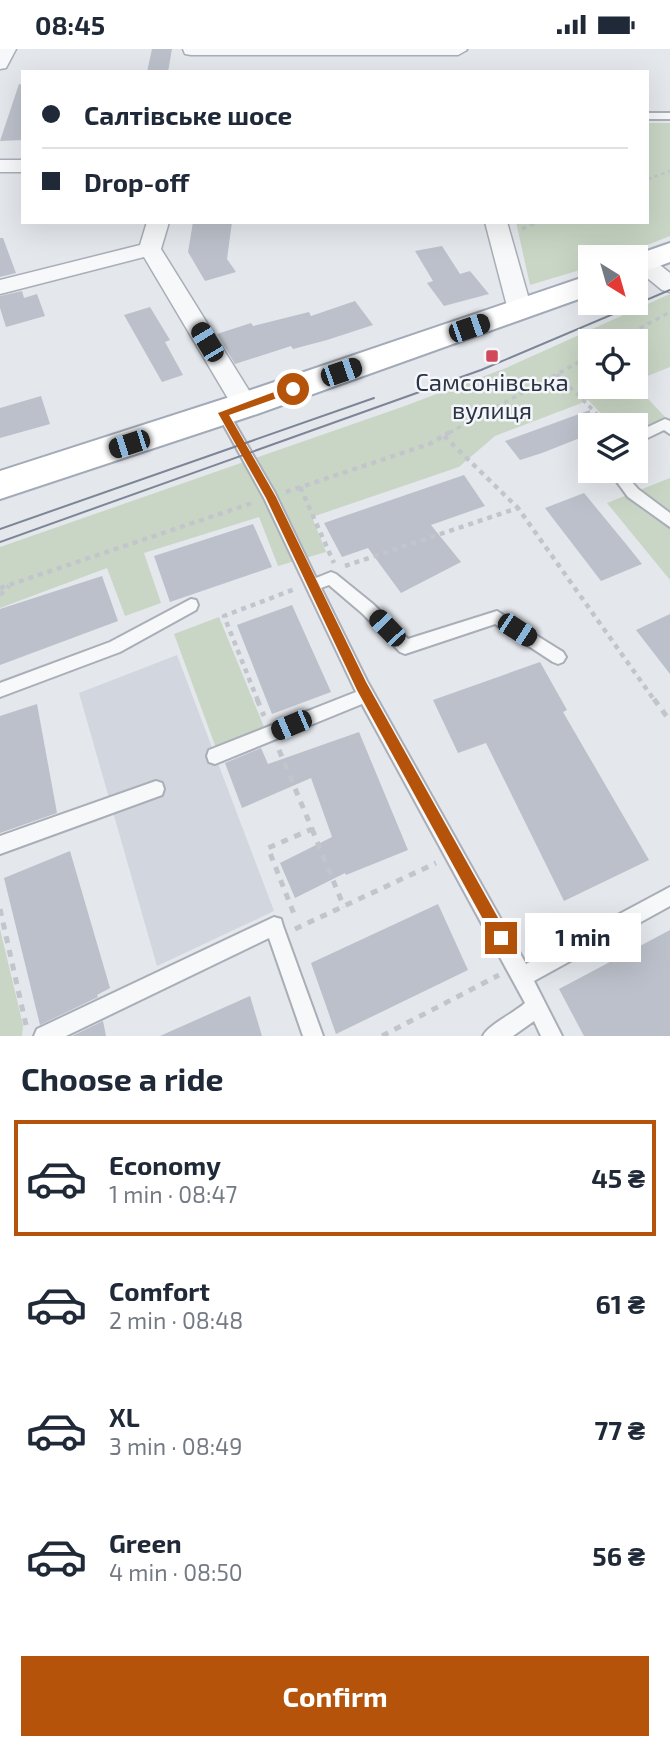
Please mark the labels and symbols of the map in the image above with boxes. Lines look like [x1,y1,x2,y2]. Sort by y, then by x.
north arrow [578,245,648,315]
car [446,311,493,345]
car [188,319,227,365]
marker: Самсонівська вулиця [484,348,500,364]
car [318,355,365,389]
place label: Самсонівська вулиця [415,367,569,425]
route start [277,373,309,405]
car [106,428,153,460]
car [365,606,410,650]
car [494,610,541,650]
car [268,707,315,743]
callout: 1 min [526,913,641,963]
route end [485,922,517,954]

